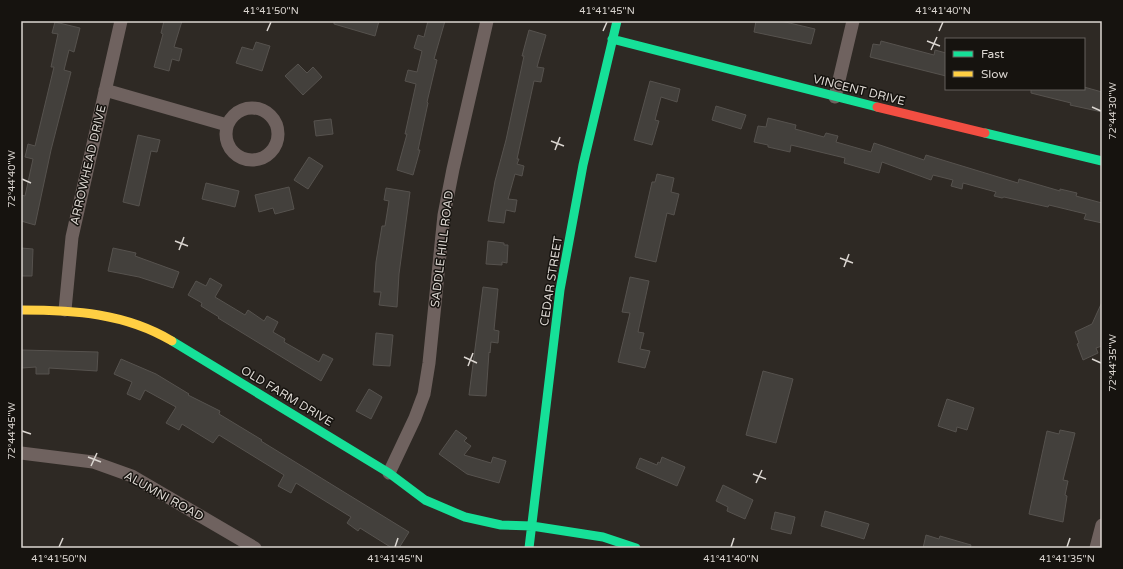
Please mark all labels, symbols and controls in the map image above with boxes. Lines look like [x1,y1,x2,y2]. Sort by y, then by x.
text: 41°41'50"N [243,5,299,17]
text: 41°41'45"N [579,5,635,17]
text: 41°41'40"N [915,5,971,17]
legend [945,38,1085,90]
text: Fast [981,47,1005,61]
text: Slow [981,67,1008,81]
street label: VINCENT DRIVE [812,72,907,108]
text: 72°44'30"W [1107,82,1119,140]
street label: ARROWHEAD DRIVE [67,103,109,226]
text: 72°44'40"W [6,150,18,208]
street label: SADDLE HILL ROAD [428,190,456,308]
street label: CEDAR STREET [537,234,565,327]
text: 72°44'35"W [1107,334,1119,392]
street label: OLD FARM DRIVE [239,363,336,429]
text: 72°44'45"W [6,402,18,460]
street label: ALUMNI ROAD [122,468,206,524]
text: 41°41'50"N [31,553,87,565]
text: 41°41'45"N [367,553,423,565]
text: 41°41'40"N [703,553,759,565]
text: 41°41'35"N [1039,553,1095,565]

